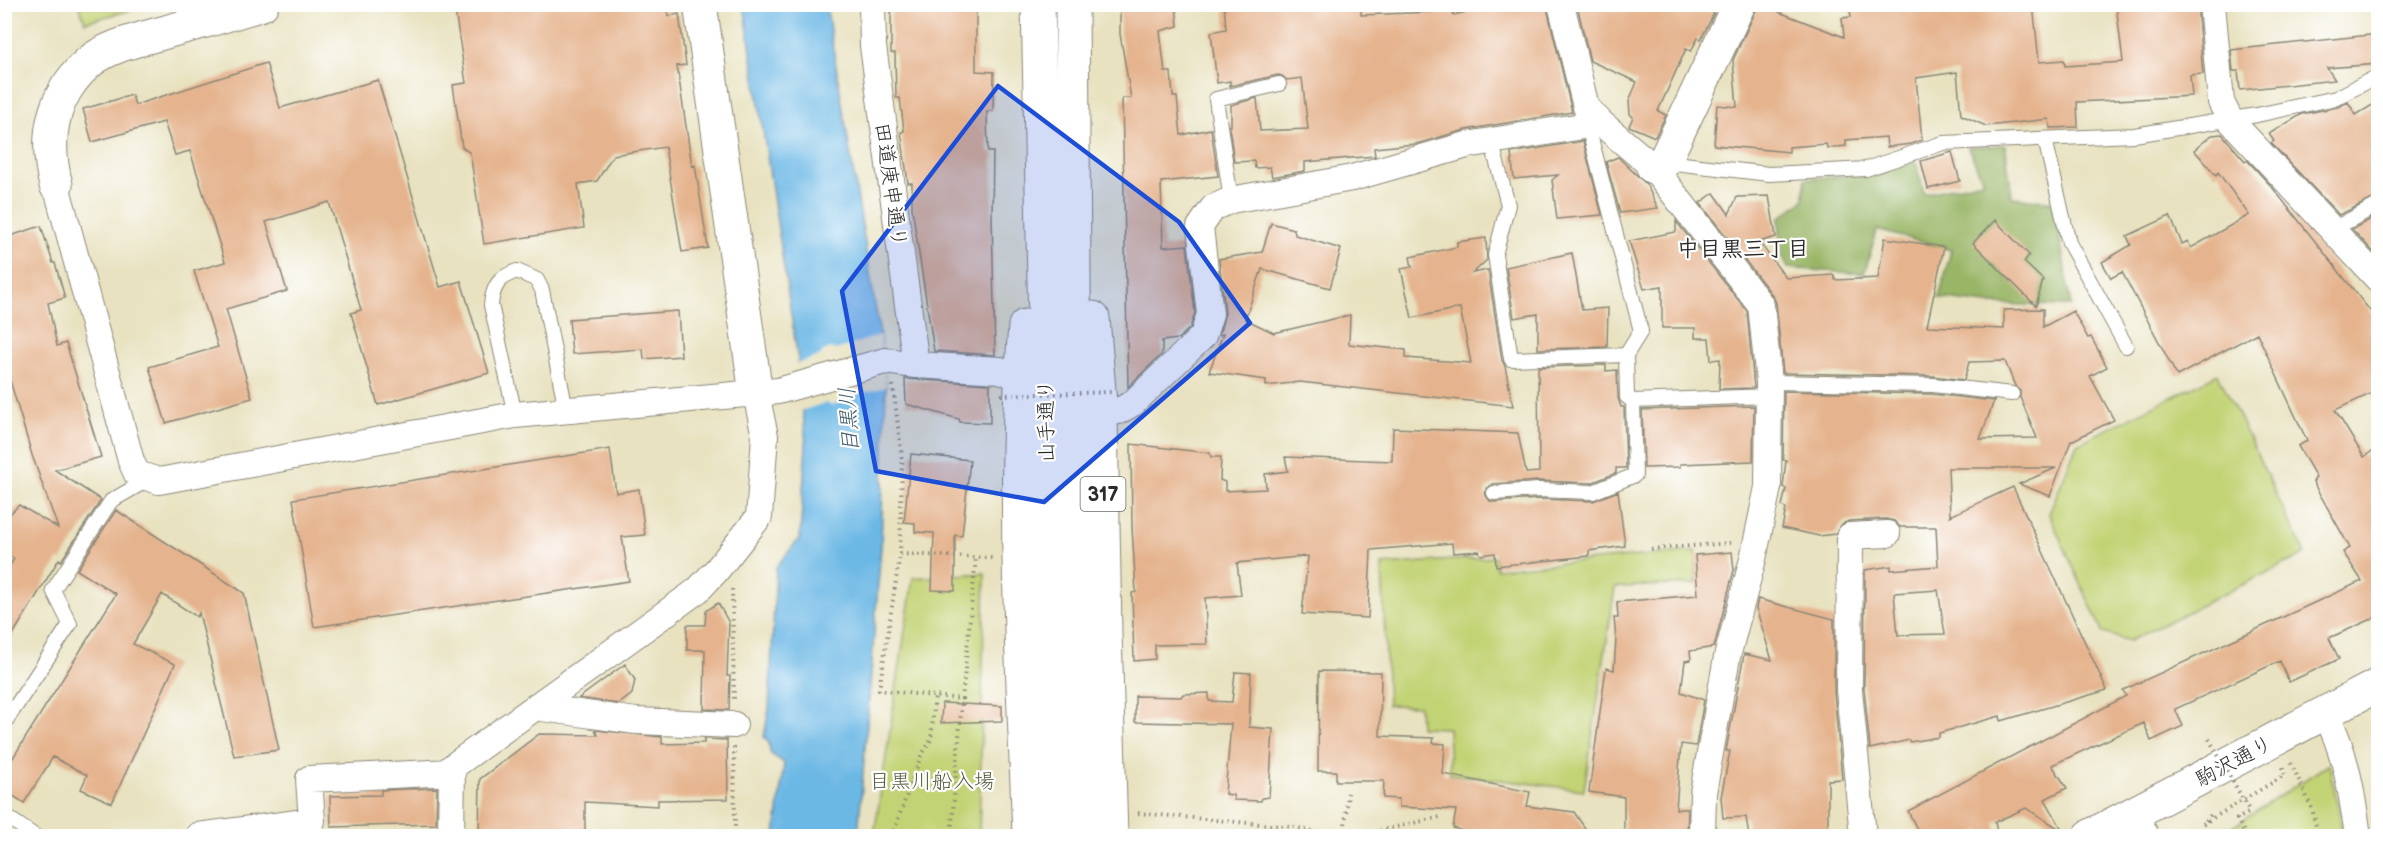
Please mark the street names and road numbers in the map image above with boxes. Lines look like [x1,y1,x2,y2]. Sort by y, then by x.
street label: 田道庚申通り [869,121,912,249]
street label: 山手通り [1033,379,1060,463]
road number: 317 [1080,477,1126,511]
street label: 駒沢通り [2191,731,2277,792]

